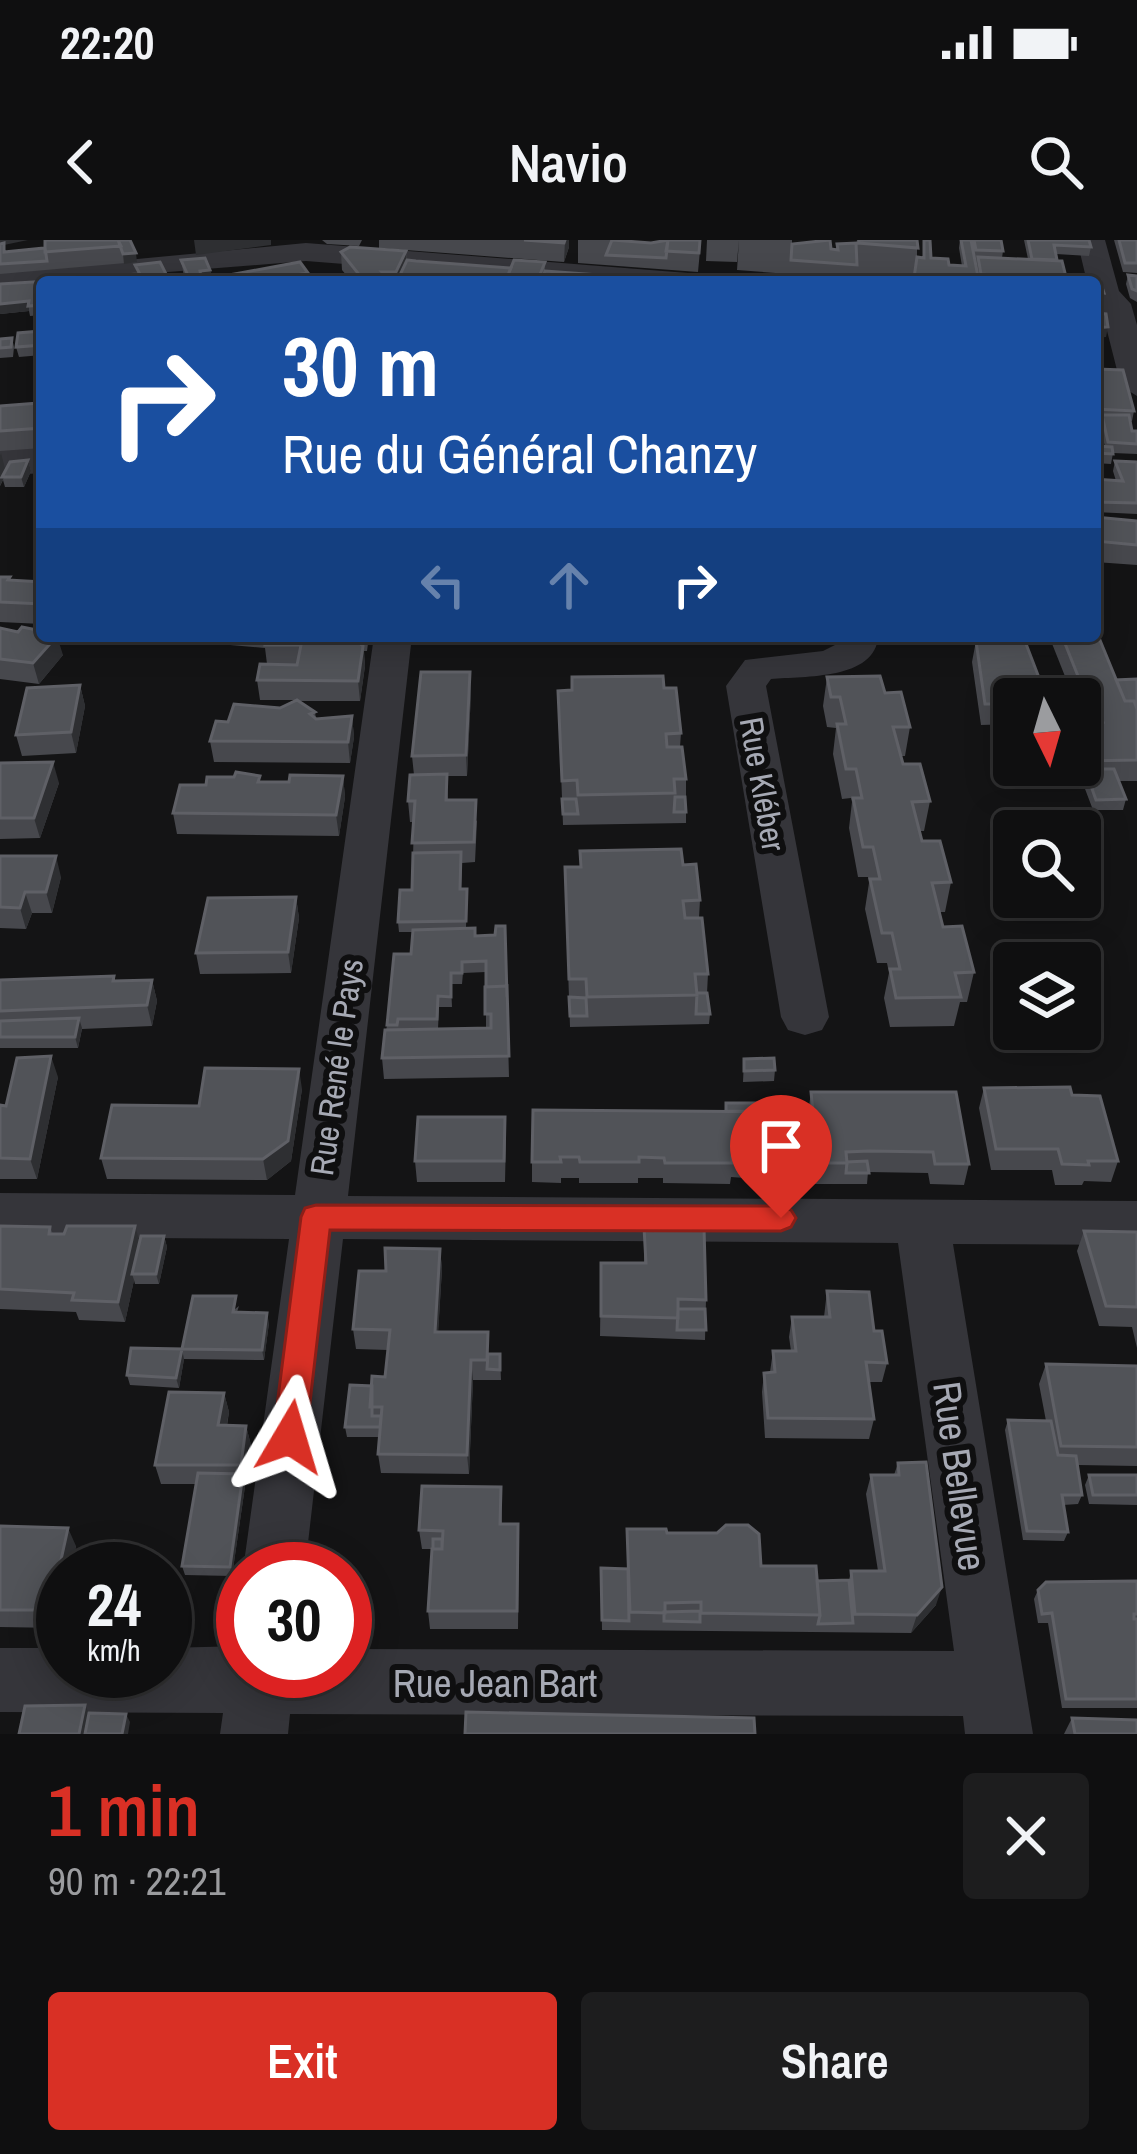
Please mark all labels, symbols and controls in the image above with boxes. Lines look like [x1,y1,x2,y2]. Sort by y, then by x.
text: 22:20 [60,12,154,73]
text: Navio [509,126,628,199]
icon: back [48,129,114,195]
icon: search [1023,129,1089,195]
text: 30 m [282,309,439,422]
icon: right [84,324,240,480]
text: Rue du Général Chanzy [282,417,757,490]
icon: left [410,552,476,618]
icon: ahead [536,552,602,618]
icon: right [662,552,728,618]
north arrow [993,678,1101,786]
map controls [993,678,1101,1050]
street label: Rue Kléber [730,714,796,854]
button: search [993,810,1101,918]
button: layers [993,942,1101,1050]
street label: Rue René le Pays [299,956,373,1178]
pin [730,1095,832,1218]
icon: arrive [748,1113,814,1179]
position arrow [227,1374,353,1500]
street label: Rue Bellevue [921,1378,999,1574]
speed limit sign: 30 [216,1542,372,1698]
text: 24 [87,1564,141,1645]
text: km/h [87,1630,141,1670]
street label: Rue Jean Bart [393,1657,597,1709]
text: 1 min [48,1761,200,1858]
button: close [963,1773,1089,1899]
text: 90 m · 22:21 [48,1855,226,1907]
button: Exit [48,1992,557,2130]
button: Share [581,1992,1089,2130]

